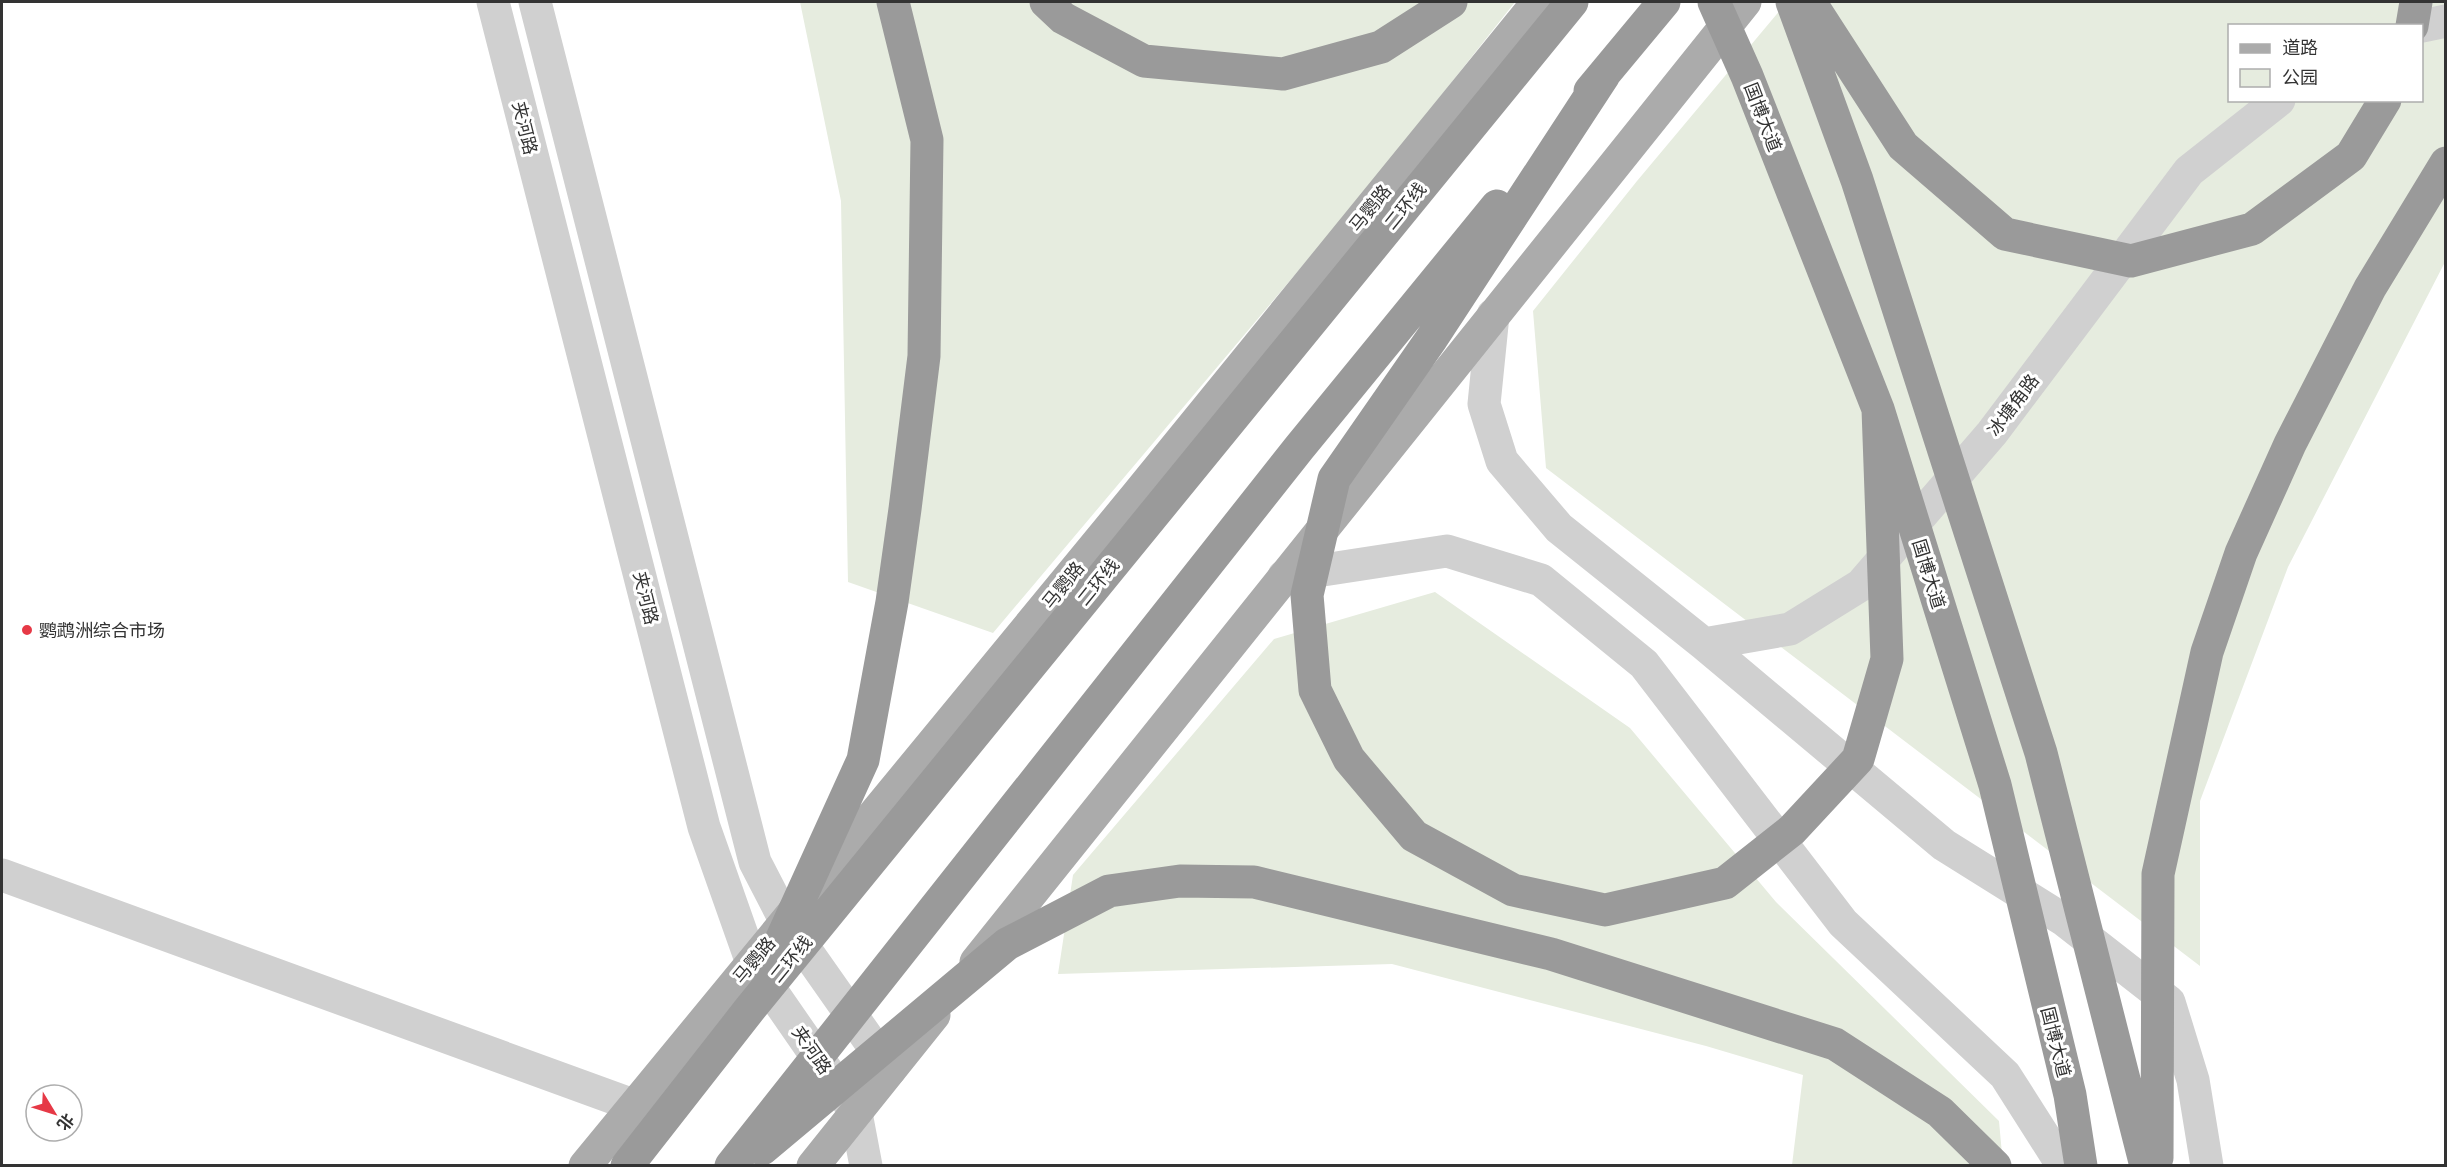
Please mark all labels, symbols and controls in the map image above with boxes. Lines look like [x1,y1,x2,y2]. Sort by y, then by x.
legend [2228,24,2423,102]
text: 道路 [2282,37,2318,58]
text: 公园 [2282,67,2318,88]
street label: 国博大道 [1740,80,1786,154]
street label: 夹河路 [508,99,542,157]
street label: 二环线 [1380,178,1430,234]
street label: 马鹦路 [1345,180,1395,236]
street label: 冰塘角路 [1983,370,2043,440]
street label: 国博大道 [1908,537,1950,611]
street label: 二环线 [1073,554,1123,610]
street label: 马鹦路 [1038,557,1088,613]
street label: 夹河路 [629,569,663,627]
place label: 鹦鹉洲综合市场 [39,620,165,641]
marker: 鹦鹉洲综合市场 [20,623,34,637]
street label: 二环线 [766,931,816,987]
street label: 马鹦路 [729,933,779,987]
street label: 国博大道 [2037,1005,2075,1079]
street label: 夹河路 [788,1022,836,1078]
north arrow [24,1083,84,1143]
text: 北 [53,1110,79,1135]

